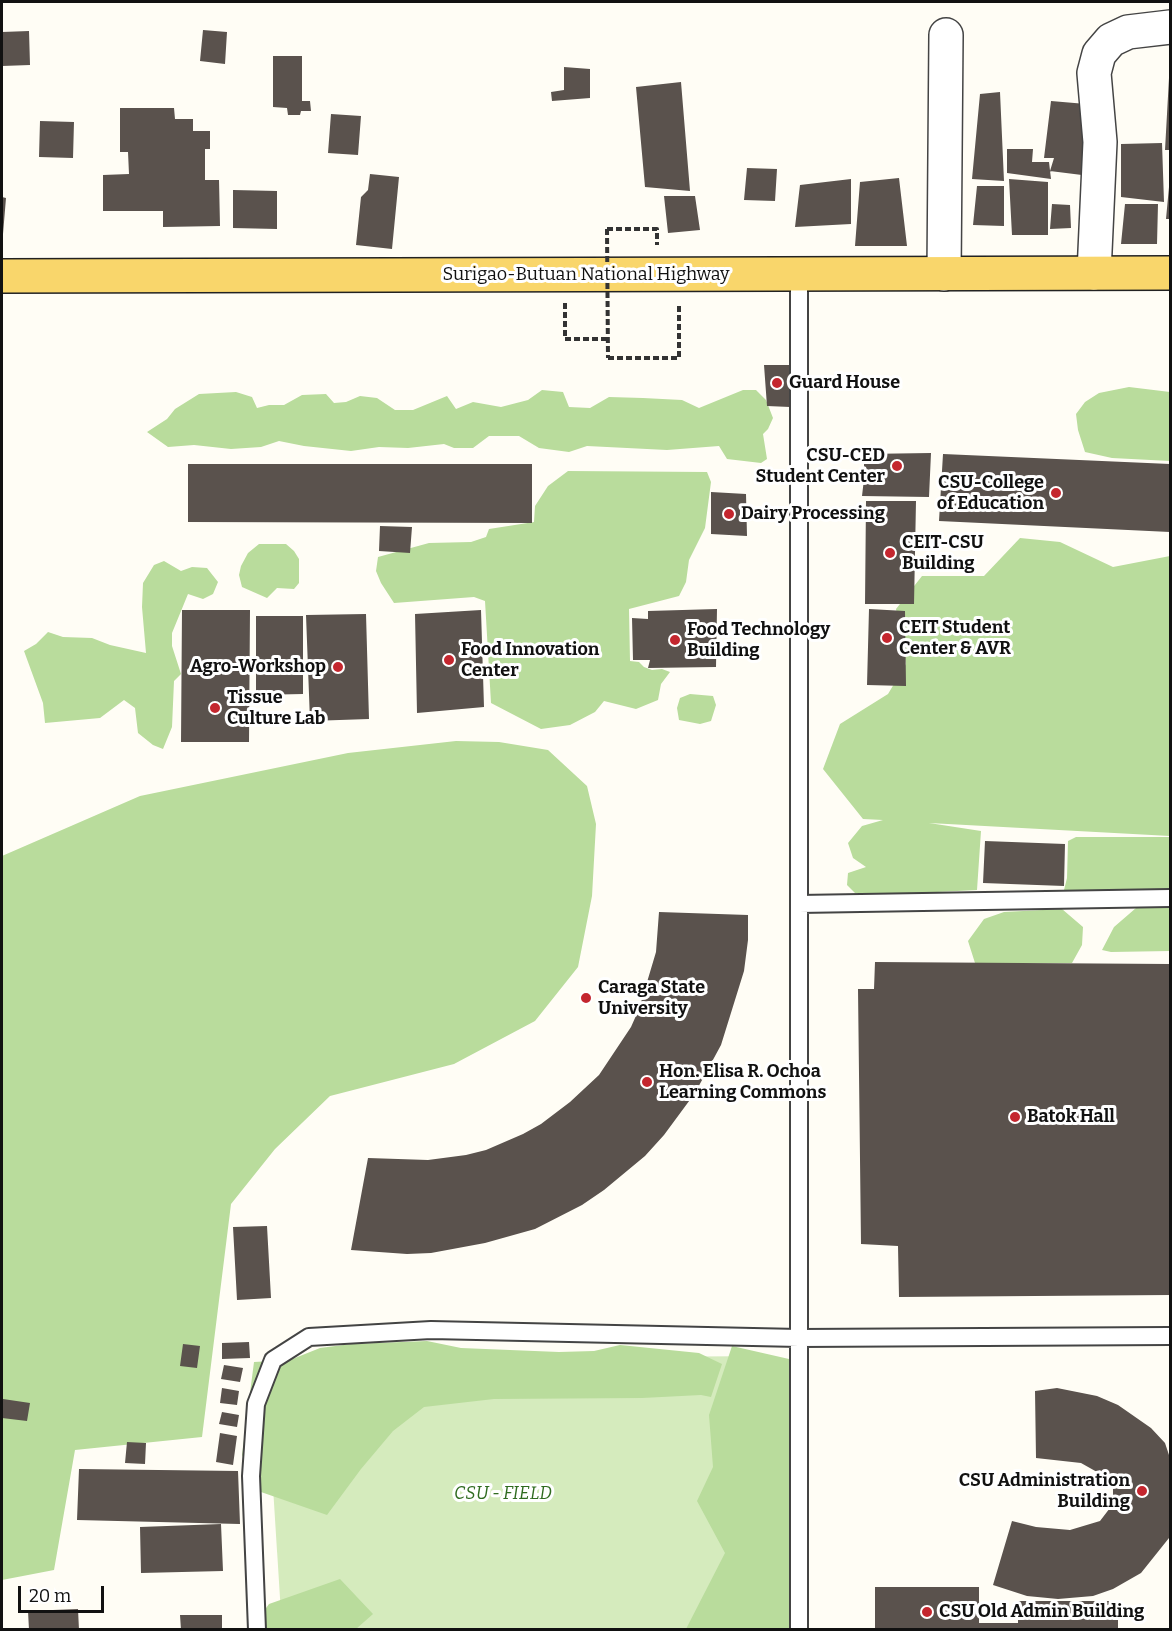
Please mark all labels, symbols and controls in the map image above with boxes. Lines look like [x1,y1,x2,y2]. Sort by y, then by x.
street label: Surigao-Butuan National Highway [442,264,730,286]
place label: Guard House [789,372,900,394]
marker: Guard House [770,376,784,390]
place label: CSU-CED Student Center [756,445,885,488]
marker: CSU-CED Student Center [890,459,904,473]
place label: CSU-College of Education [937,472,1044,514]
marker: CSU-College of Education [1049,486,1063,500]
place label: Dairy Processing [741,503,885,525]
marker: Dairy Processing [722,507,736,521]
place label: CEIT-CSU Building [902,532,984,574]
marker: CEIT-CSU Building [883,546,897,560]
place label: CEIT Student Center & AVR [899,617,1011,660]
place label: Food Technology Building [687,619,830,662]
marker: CEIT Student Center & AVR [880,631,894,645]
marker: Food Technology Building [668,633,682,647]
place label: Food Innovation Center [461,639,599,682]
marker: Food Innovation Center [442,653,456,667]
place label: Agro-Workshop [190,656,326,678]
marker: Agro-Workshop [331,660,345,674]
place label: Tissue Culture Lab [227,687,325,730]
marker: Tissue Culture Lab [208,701,222,715]
place label: Caraga State University [598,977,705,1020]
marker: Caraga State University [579,991,593,1005]
place label: Hon. Elisa R. Ochoa Learning Commons [659,1061,826,1104]
marker: Hon. Elisa R. Ochoa Learning Commons [640,1075,654,1089]
place label: Batok Hall [1027,1106,1115,1128]
marker: Batok Hall [1008,1110,1022,1124]
place label: CSU Administration Building [959,1470,1130,1512]
park label: CSU - FIELD [454,1483,552,1505]
marker: CSU Administration Building [1135,1484,1149,1498]
scale bar [21,1574,106,1612]
text: 20 m [29,1585,71,1607]
place label: CSU Old Admin Building [939,1601,1144,1623]
marker: CSU Old Admin Building [920,1605,934,1619]

